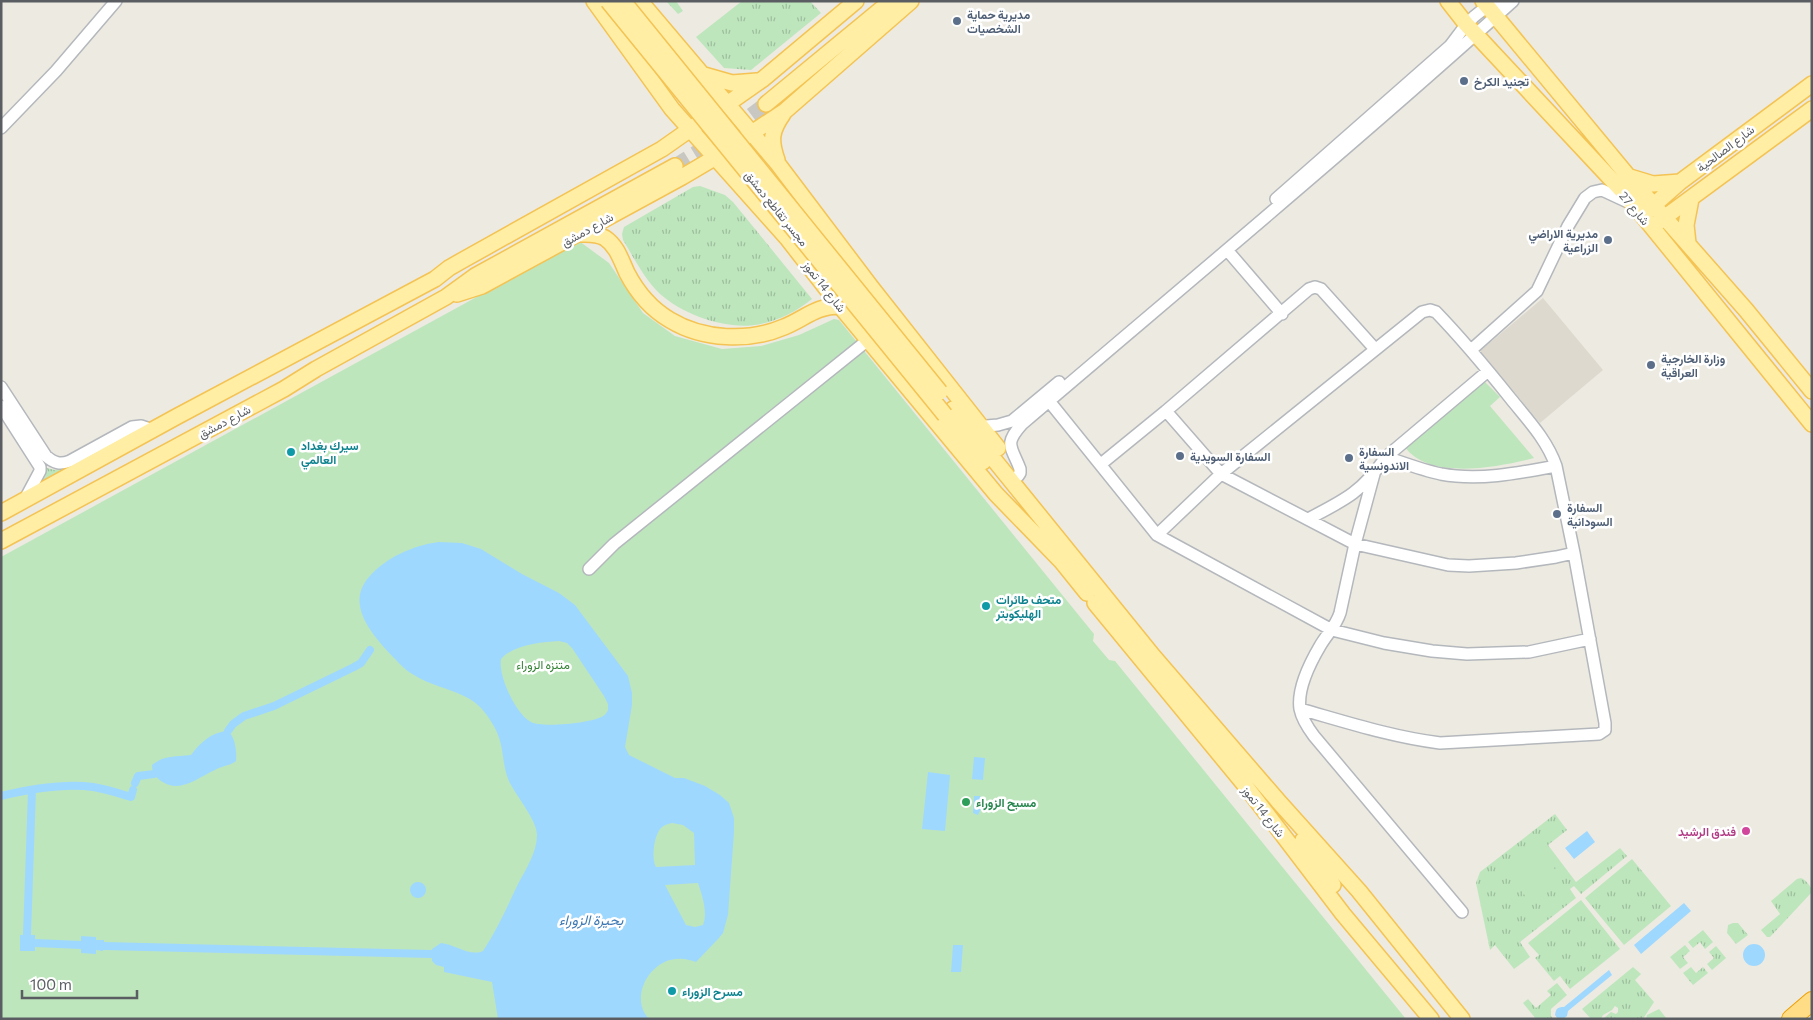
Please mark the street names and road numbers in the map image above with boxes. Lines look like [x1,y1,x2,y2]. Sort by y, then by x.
street label: شارع الصالحية [1693,122,1758,177]
street label: مجسر تقاطع دمشق [740,168,812,250]
street label: شارع 27 [1615,188,1653,230]
street label: شارع دمشق [559,209,617,252]
street label: شارع 14 تموز [798,257,849,316]
street label: شارع دمشق [196,401,254,443]
street label: شارع 14 تموز [1237,782,1288,841]

